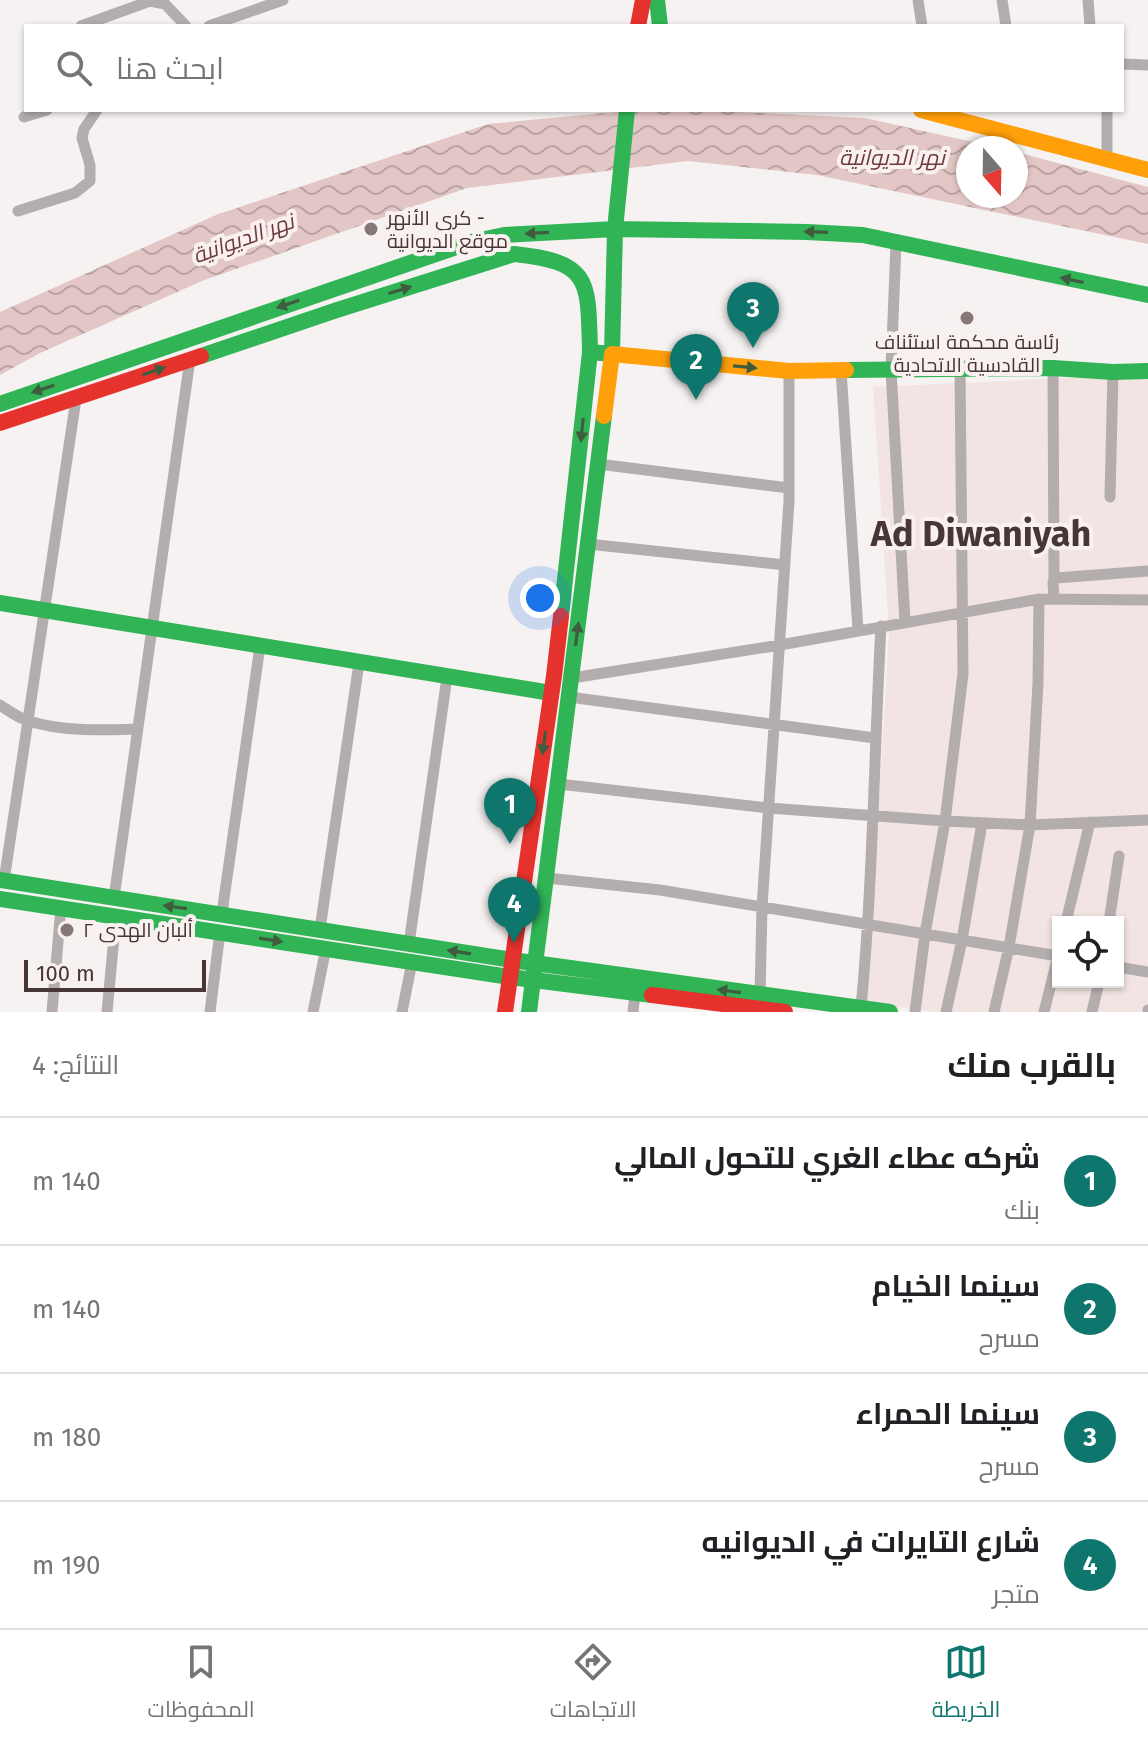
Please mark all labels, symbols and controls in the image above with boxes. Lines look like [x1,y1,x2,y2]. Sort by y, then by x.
search box [24,24,1124,112]
icon: search [52,46,96,90]
text: ابحث هنا [116,51,224,87]
north arrow [956,136,1028,208]
water label: نهر الديوانية [839,144,947,171]
place label: كري الأنهر - موقع الديوانية [386,206,508,255]
water label: نهر الديوانية [189,207,300,269]
marker: كري الأنهر - موقع الديوانية [362,220,380,238]
one-way arrow [803,226,828,239]
one-way arrow [524,227,549,240]
one-way arrow [1059,273,1084,285]
pin: 3 [727,282,779,348]
one-way arrow [389,283,413,295]
one-way arrow [276,298,300,311]
marker: رئاسة محكمة استئناف القادسية الاتحادية [958,309,976,327]
place label: رئاسة محكمة استئناف القادسية الاتحادية [875,330,1059,377]
pin: 2 [670,334,722,400]
one-way arrow [733,361,758,374]
one-way arrow [142,365,166,377]
one-way arrow [31,384,55,396]
one-way arrow [576,417,589,442]
district label: Ad Diwaniyah [870,512,1091,556]
your location [520,578,560,618]
one-way arrow [571,621,584,646]
one-way arrow [537,731,550,756]
pin: 1 [484,778,536,844]
pin: 4 [488,877,540,943]
one-way arrow [162,900,187,913]
map controls [1052,916,1124,988]
button: locate [1052,916,1124,988]
place label: ألبان الهدى ٢ [83,918,193,943]
marker: ألبان الهدى ٢ [58,921,76,939]
one-way arrow [259,934,284,946]
one-way arrow [447,945,472,958]
scale bar [24,956,206,992]
text: 100 m [36,960,95,987]
one-way arrow [716,984,741,997]
text: بالقرب منك [948,1045,1116,1086]
text: النتائج: 4 [32,1050,119,1081]
text: شركه عطاء الغري للتحول المالي [614,1140,1040,1176]
text: 140 m [32,1166,101,1197]
text: 1 [1084,1166,1096,1197]
text: بنك [1004,1195,1040,1226]
text: سينما الخيام [872,1268,1040,1304]
text: 140 m [32,1294,101,1325]
text: 2 [1083,1294,1097,1325]
text: مسرح [979,1323,1040,1354]
text: سينما الحمراء [856,1396,1040,1432]
text: 180 m [32,1422,101,1453]
text: 3 [1083,1422,1097,1453]
text: مسرح [979,1451,1040,1482]
text: شارع التايرات في الديوانيه [702,1524,1040,1560]
text: 190 m [32,1550,101,1581]
text: 4 [1083,1550,1097,1581]
text: متجر [992,1579,1040,1610]
tab: المحفوظات [148,1640,255,1730]
tab: الاتجاهات [550,1640,637,1730]
tab: الخريطة [932,1640,1000,1730]

